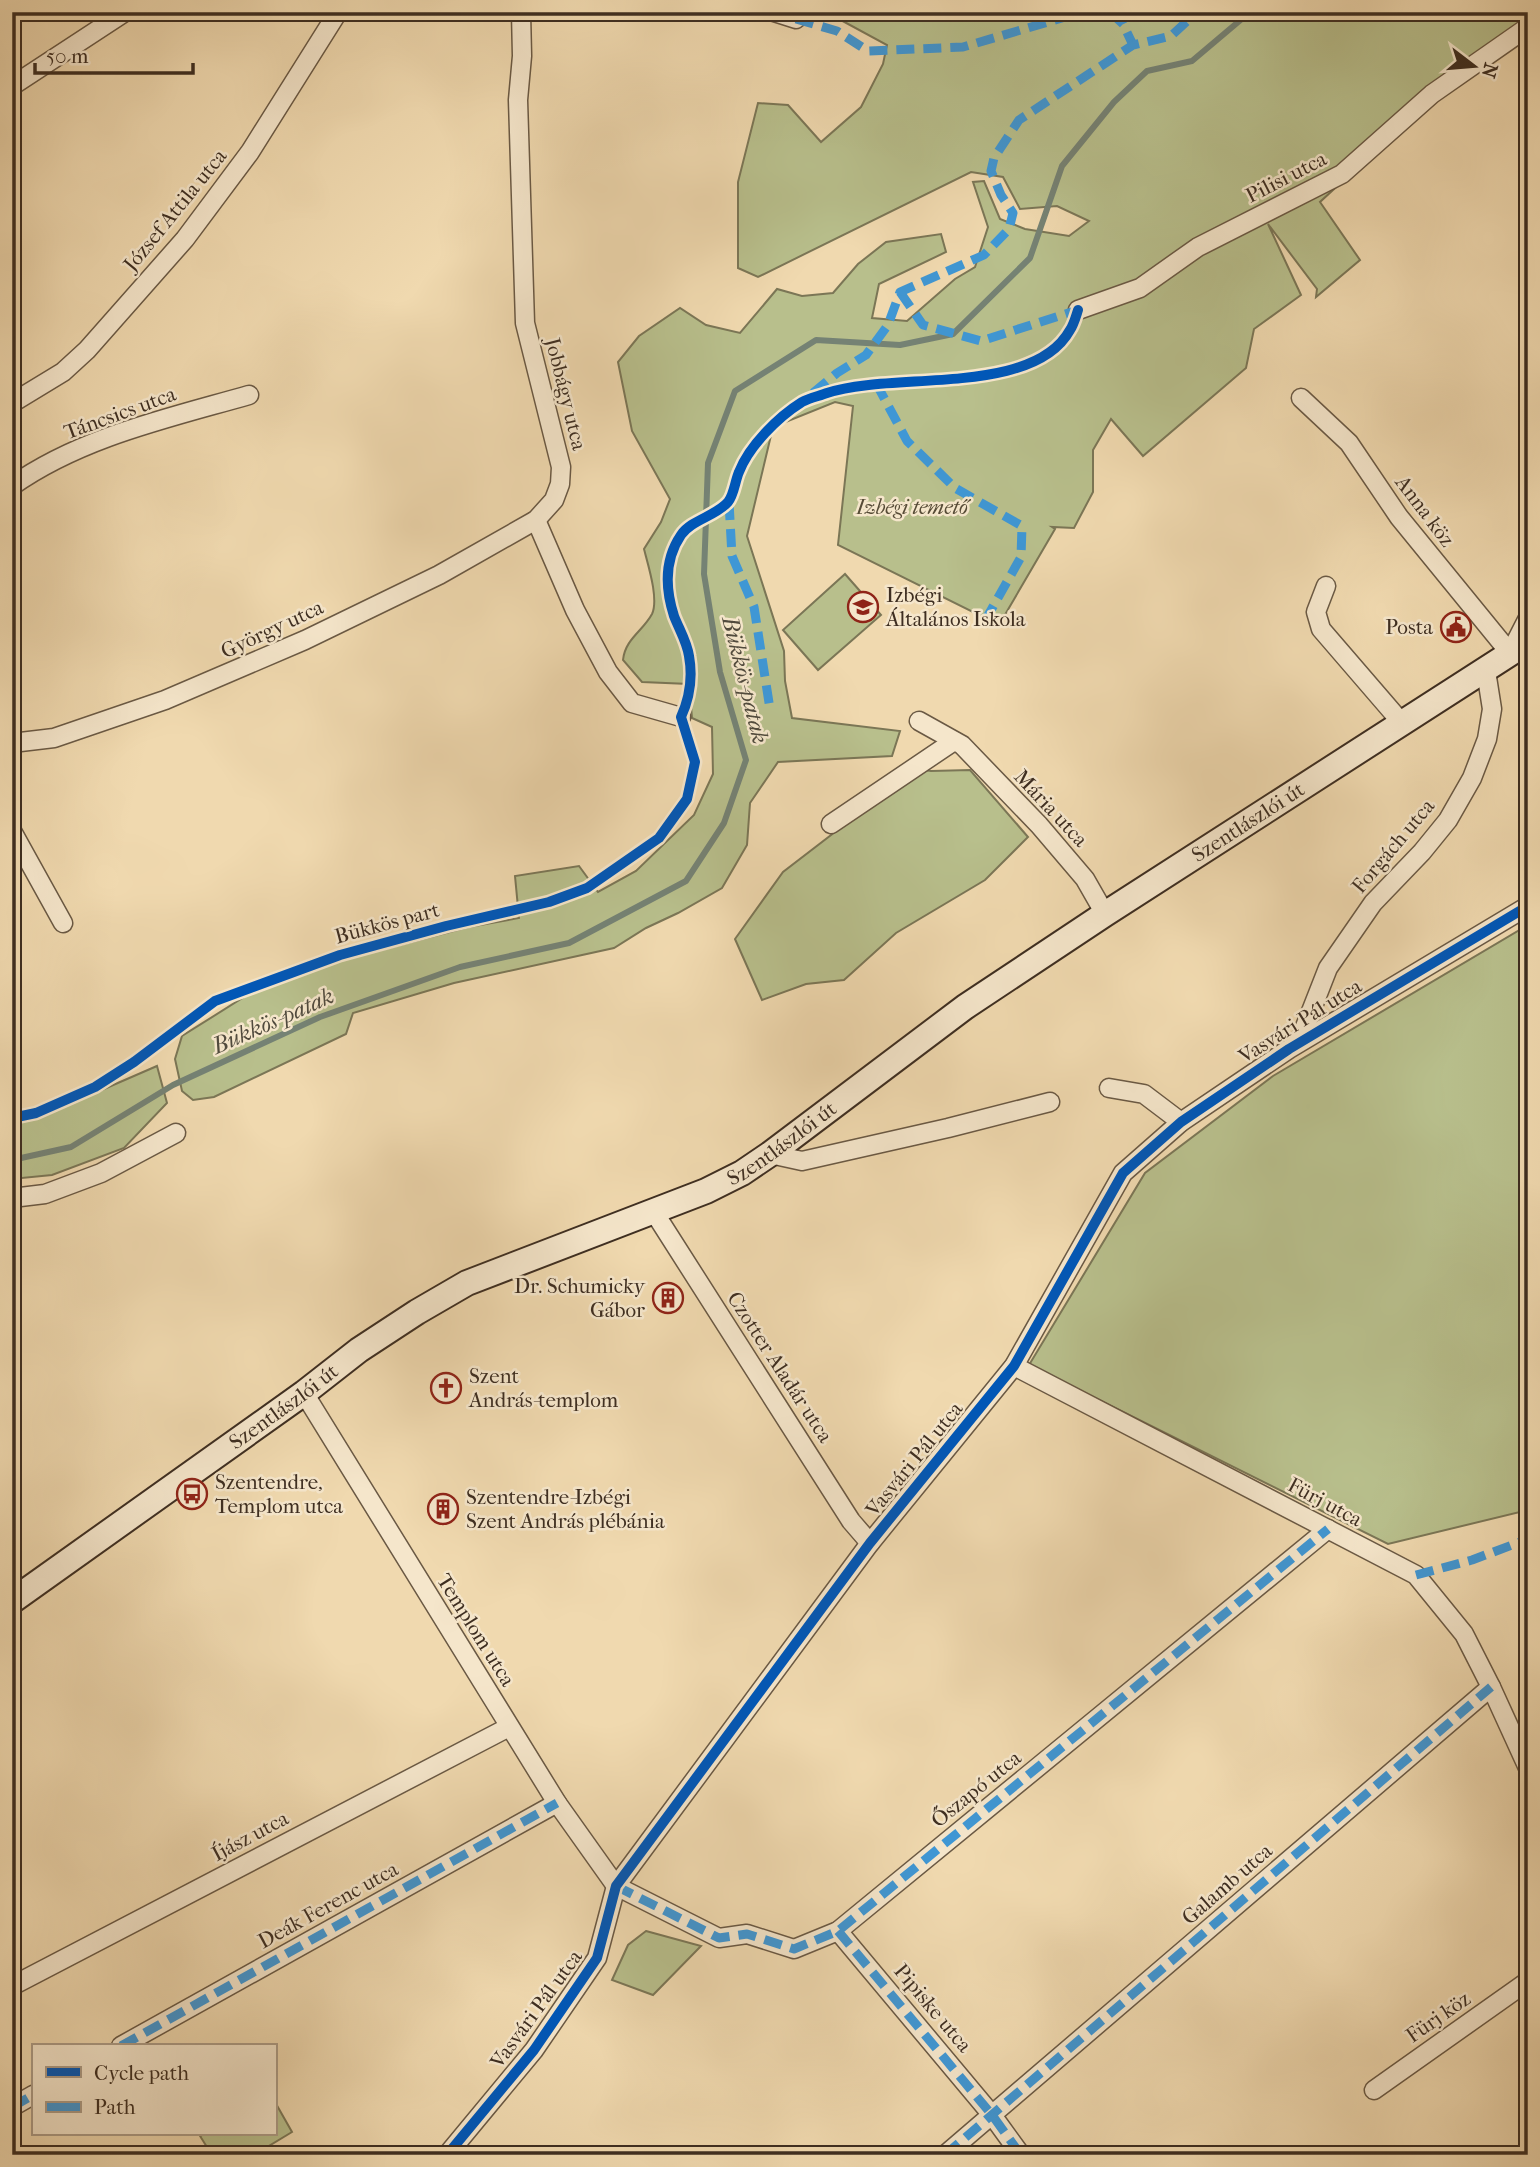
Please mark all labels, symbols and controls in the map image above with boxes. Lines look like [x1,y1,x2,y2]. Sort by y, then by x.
scale bar [35,32,192,76]
north arrow [1438,32,1508,102]
text: 50 m [46,44,89,68]
text: N [1477,60,1502,81]
street label: József Attila utca [117,144,232,277]
street label: Pilisi utca [1242,146,1331,208]
street label: Jobbágy utca [540,333,592,453]
street label: Táncsics utca [61,382,179,444]
street label: Anna köz [1390,470,1459,551]
park label: Izbégi temető [855,495,972,519]
place label: Izbégi Általános Iskola [885,583,1026,631]
school or university icon: Izbégi Általános Iskola [846,590,880,624]
street label: György utca [217,595,327,663]
public building icon: Posta [1439,610,1473,644]
water label: Bükkös-patak [716,612,774,746]
place label: Posta [1385,615,1433,639]
street label: Mária utca [1009,765,1093,852]
street label: Szentlászlói út [1187,777,1309,867]
street label: Forgách utca [1347,794,1439,898]
street label: Bükkös part [332,897,442,948]
street label: Vasvári Pál utca [1233,974,1366,1069]
water label: Bükkös-patak [206,982,338,1061]
street label: Szentlászlói út [723,1096,841,1191]
place label: Dr. Schumicky Gábor [514,1274,646,1322]
building icon: Dr. Schumicky Gábor [651,1281,685,1315]
street label: Czotter Aladár utca [722,1287,838,1447]
street label: Szentlászlói út [225,1359,343,1454]
place label: Szent András-templom [468,1364,619,1412]
church icon: Szent András-templom [429,1371,463,1405]
street label: Vasvári Pál utca [860,1397,968,1522]
place label: Szentendre, Templom utca [215,1470,343,1518]
street label: Fürj utca [1284,1472,1366,1532]
bus stop icon: Szentendre, Templom utca [175,1477,209,1511]
place label: Szentendre-Izbégi Szent András plébánia [466,1485,665,1533]
building icon: Szentendre-Izbégi Szent András plébánia [426,1492,460,1526]
street label: Templom utca [432,1569,520,1691]
street label: Őszapó utca [926,1745,1026,1832]
street label: Íjász utca [208,1806,293,1866]
street label: Galamb utca [1177,1838,1277,1930]
street label: Deák Ferenc utca [254,1856,402,1953]
street label: Vasvári Pál utca [484,1945,587,2074]
street label: Pipiske utca [889,1959,977,2057]
street label: Fürj köz [1401,1986,1475,2048]
legend [32,2044,276,2136]
text: Cycle path [94,2061,189,2085]
text: Path [94,2095,136,2119]

